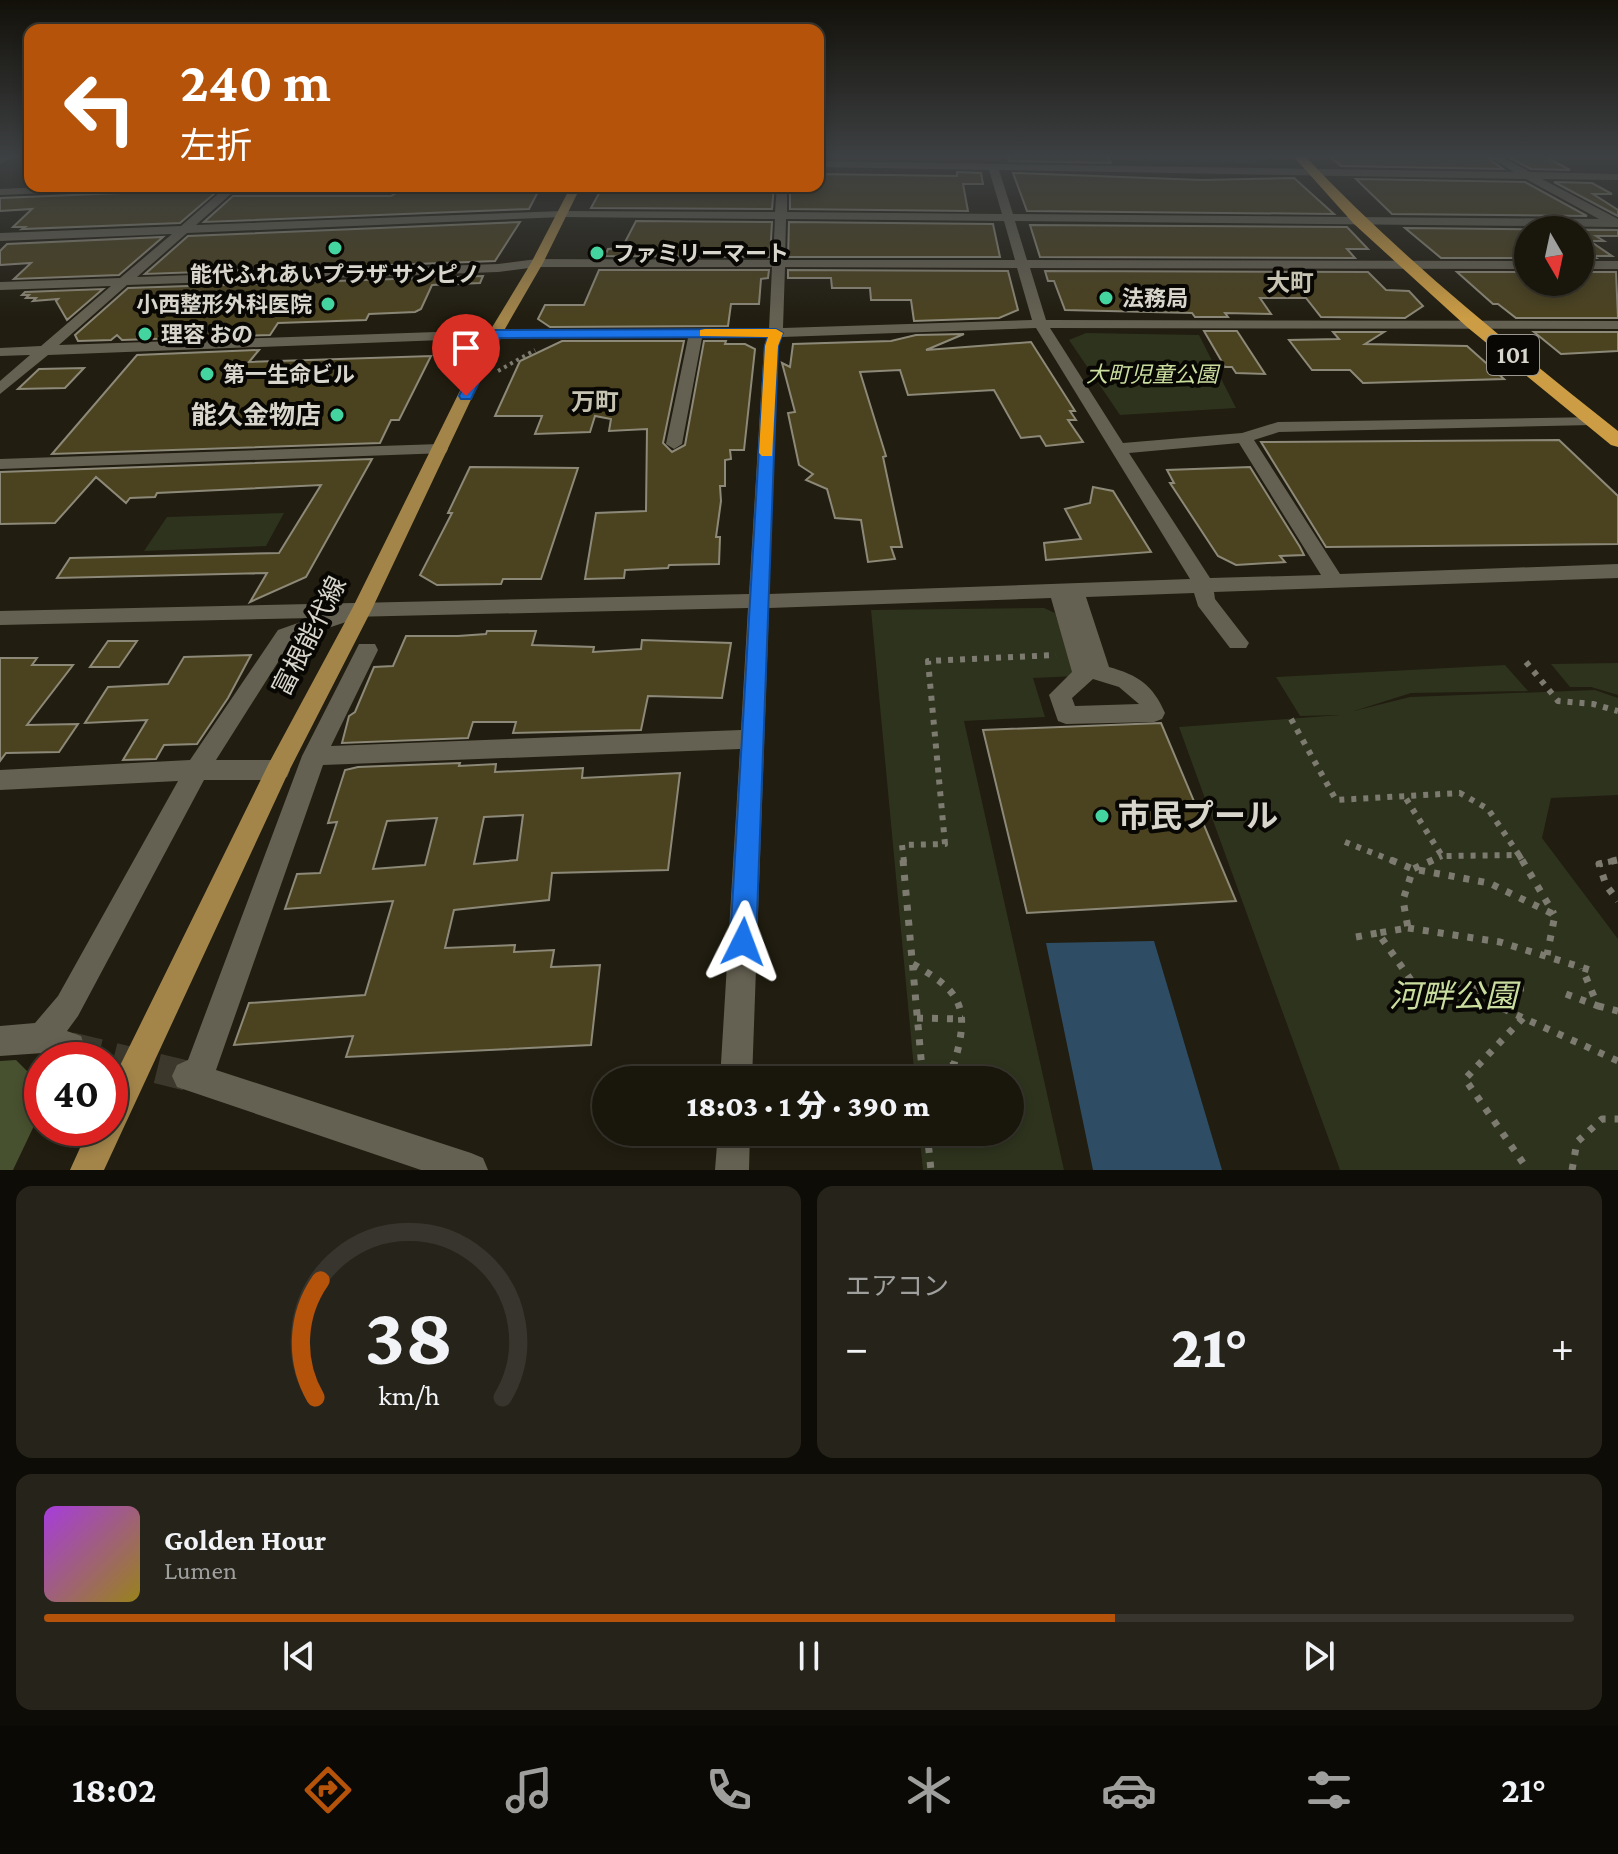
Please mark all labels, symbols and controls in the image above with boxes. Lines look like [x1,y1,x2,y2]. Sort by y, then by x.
text: 240 m [180,51,331,113]
icon: left [48,56,152,160]
text: 左折 [180,126,252,166]
north arrow [1514,216,1594,296]
map controls [1514,216,1594,296]
marker: 能代ふれあいプラザ サンピノ [326,239,344,257]
place label: ファミリーマート [613,241,789,266]
marker: ファミリーマート [588,244,606,262]
place label: 能代ふれあいプラザ サンピノ [190,262,480,287]
district label: 大町 [1266,269,1314,296]
place label: 法務局 [1122,286,1188,311]
marker: 法務局 [1097,289,1115,307]
place label: 小西整形外科医院 [136,292,312,317]
marker: 小西整形外科医院 [319,295,337,313]
pin [432,314,500,396]
place label: 理容 おの [161,322,253,347]
marker: 理容 おの [136,325,154,343]
icon: arrive [444,326,488,370]
road number: 101 [1487,335,1539,375]
place label: 第一生命ビル [223,362,355,387]
park label: 大町児童公園 [1086,362,1221,387]
marker: 第一生命ビル [198,365,216,383]
district label: 万町 [571,388,619,415]
place label: 能久金物店 [191,401,321,430]
marker: 能久金物店 [328,406,346,424]
street label: 富根能代線 [267,572,352,701]
place label: 市民プール [1118,798,1278,834]
marker: 市民プール [1093,807,1111,825]
position arrow [701,900,785,984]
park label: 河畔公園 [1389,978,1521,1014]
speed limit sign: 40 [24,1042,128,1146]
text: 18:03 · 1 分 · 390 m [686,1089,930,1122]
text: エアコン [845,1272,949,1301]
text: 38 [364,1289,453,1382]
text: 21° [1171,1313,1248,1380]
text: − [845,1323,868,1371]
text: + [1551,1323,1574,1371]
text: km/h [378,1379,439,1411]
text: Golden Hour [164,1523,326,1556]
text: Lumen [164,1556,237,1585]
icon: previous [277,1634,321,1678]
icon: pause [787,1634,831,1678]
icon: next [1297,1634,1341,1678]
icon: directions [300,1762,356,1818]
icon: music [501,1762,557,1818]
icon: phone [701,1762,757,1818]
icon: climate [901,1762,957,1818]
icon: car [1101,1762,1157,1818]
icon: filters [1301,1762,1357,1818]
text: 18:02 [72,1770,156,1810]
text: 21° [1501,1770,1546,1810]

